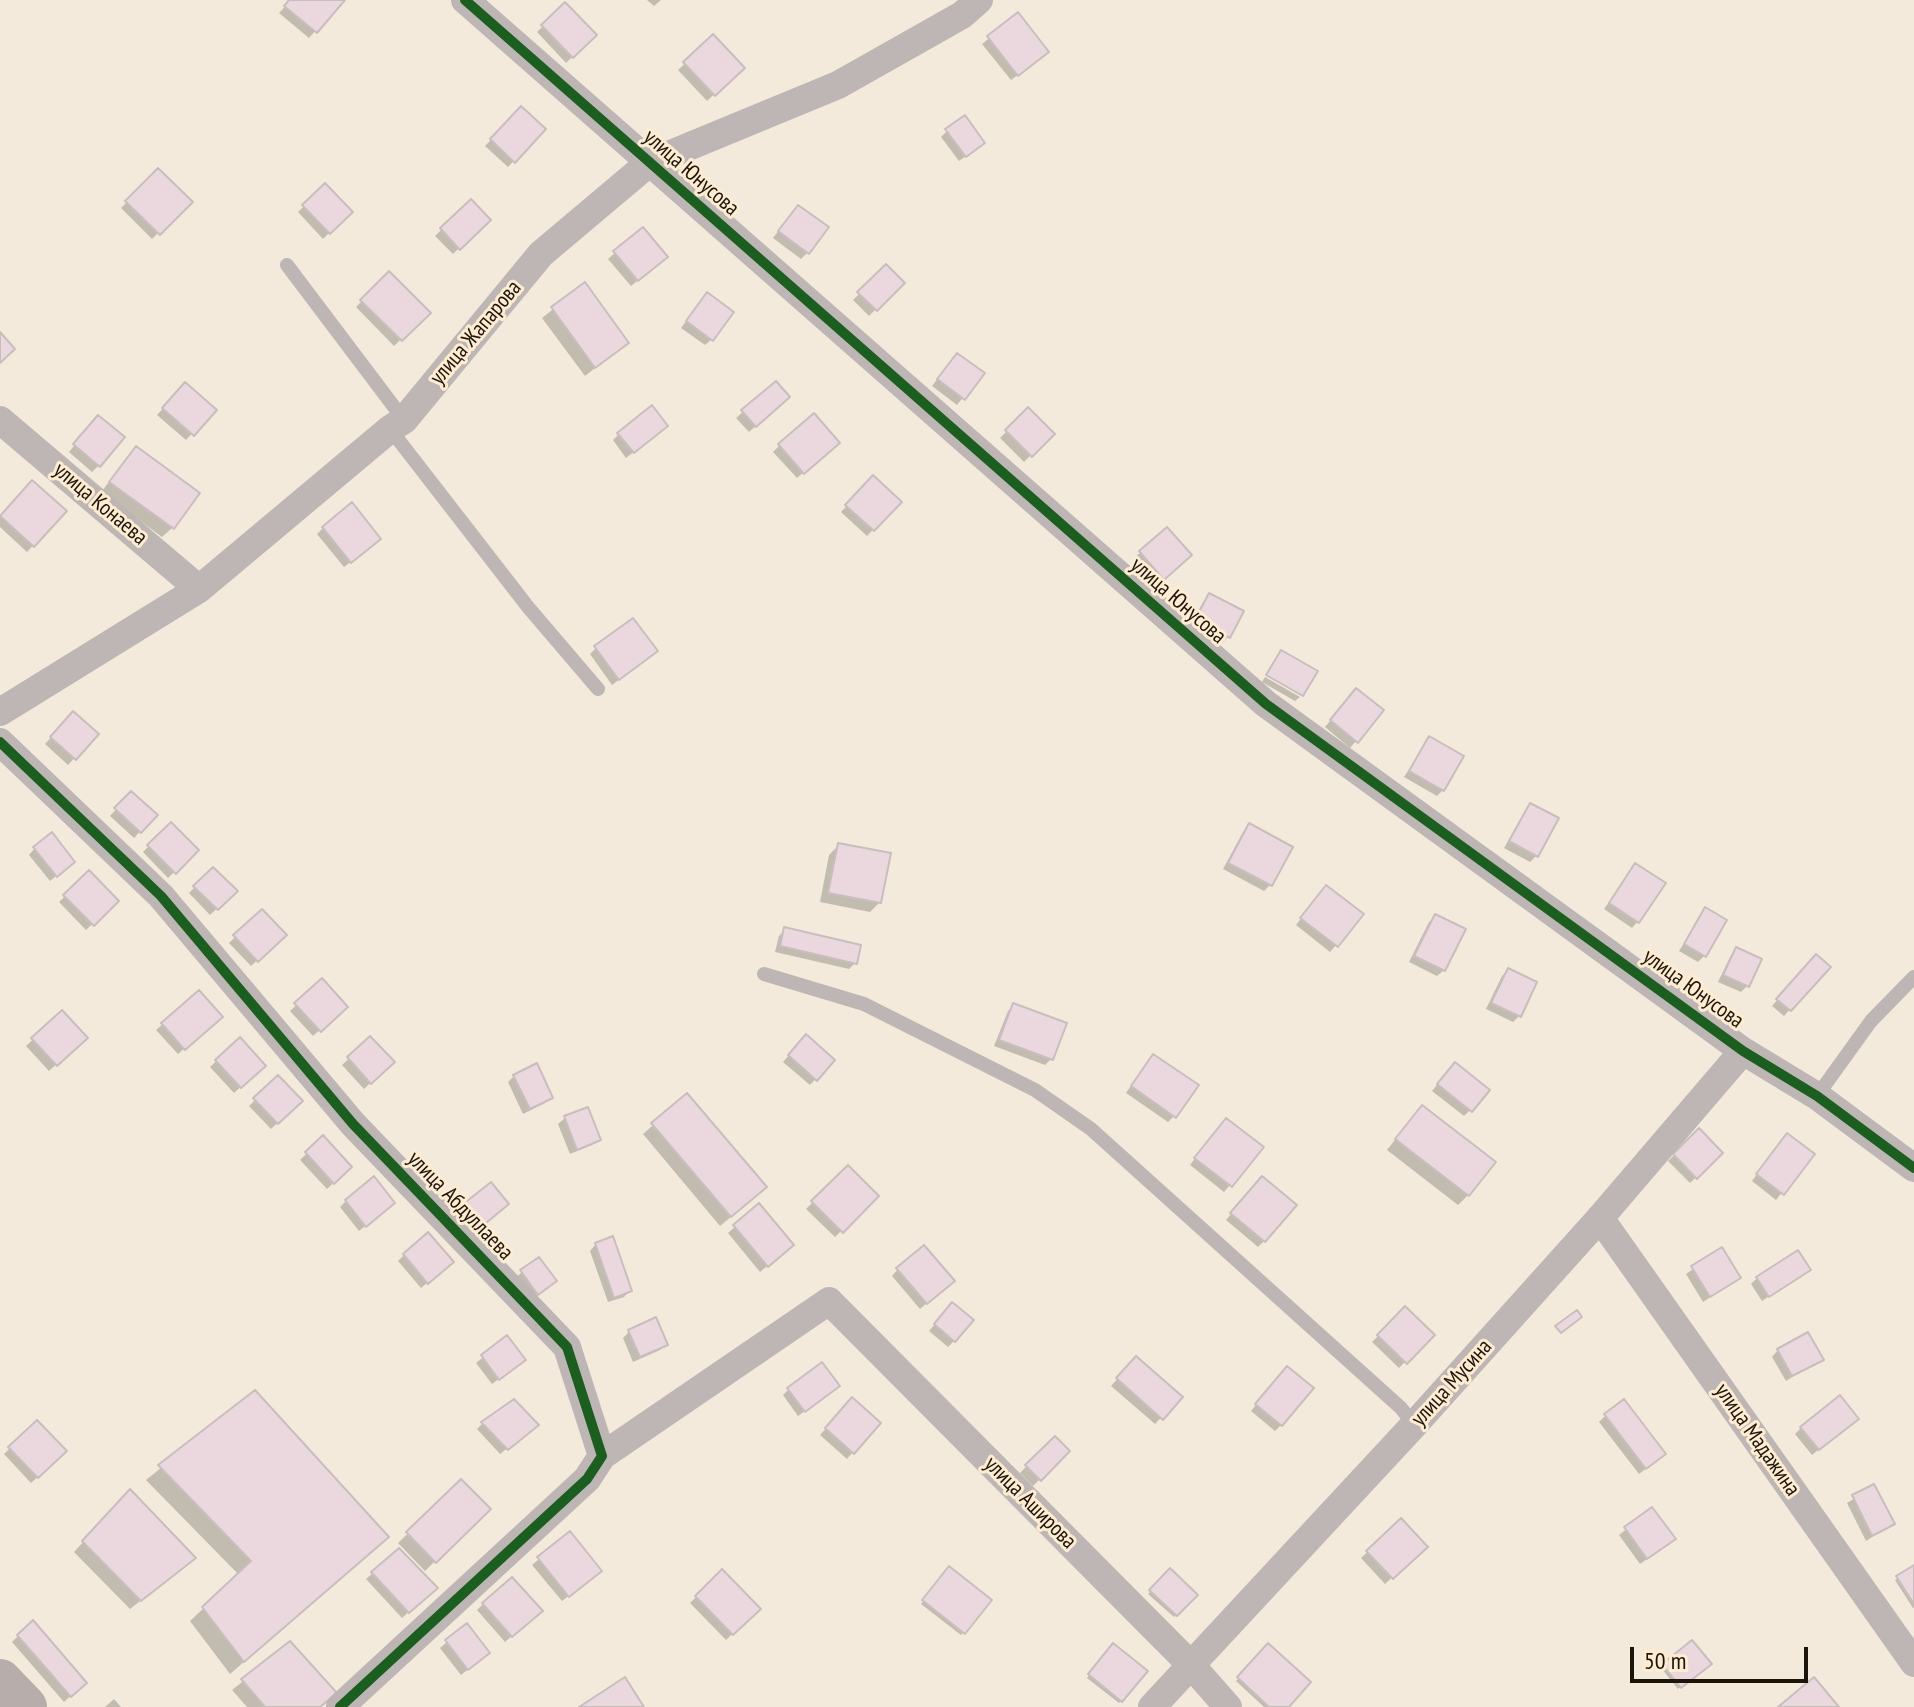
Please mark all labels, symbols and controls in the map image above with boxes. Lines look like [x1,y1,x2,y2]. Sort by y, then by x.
street label: улица Юнусова [638,124,744,222]
street label: улица Жапарова [425,275,527,391]
street label: улица Конаева [48,457,152,551]
street label: улица Юнусова [1125,552,1231,650]
street label: улица Юнусова [1638,944,1748,1034]
street label: улица Абдуллаева [402,1146,518,1266]
street label: улица Мусина [1406,1334,1498,1432]
street label: улица Мадажина [1709,1379,1805,1501]
street label: улица Аширова [978,1451,1082,1555]
scale bar [1634,1631,1812,1681]
text: 50 m [1644,1645,1686,1676]

